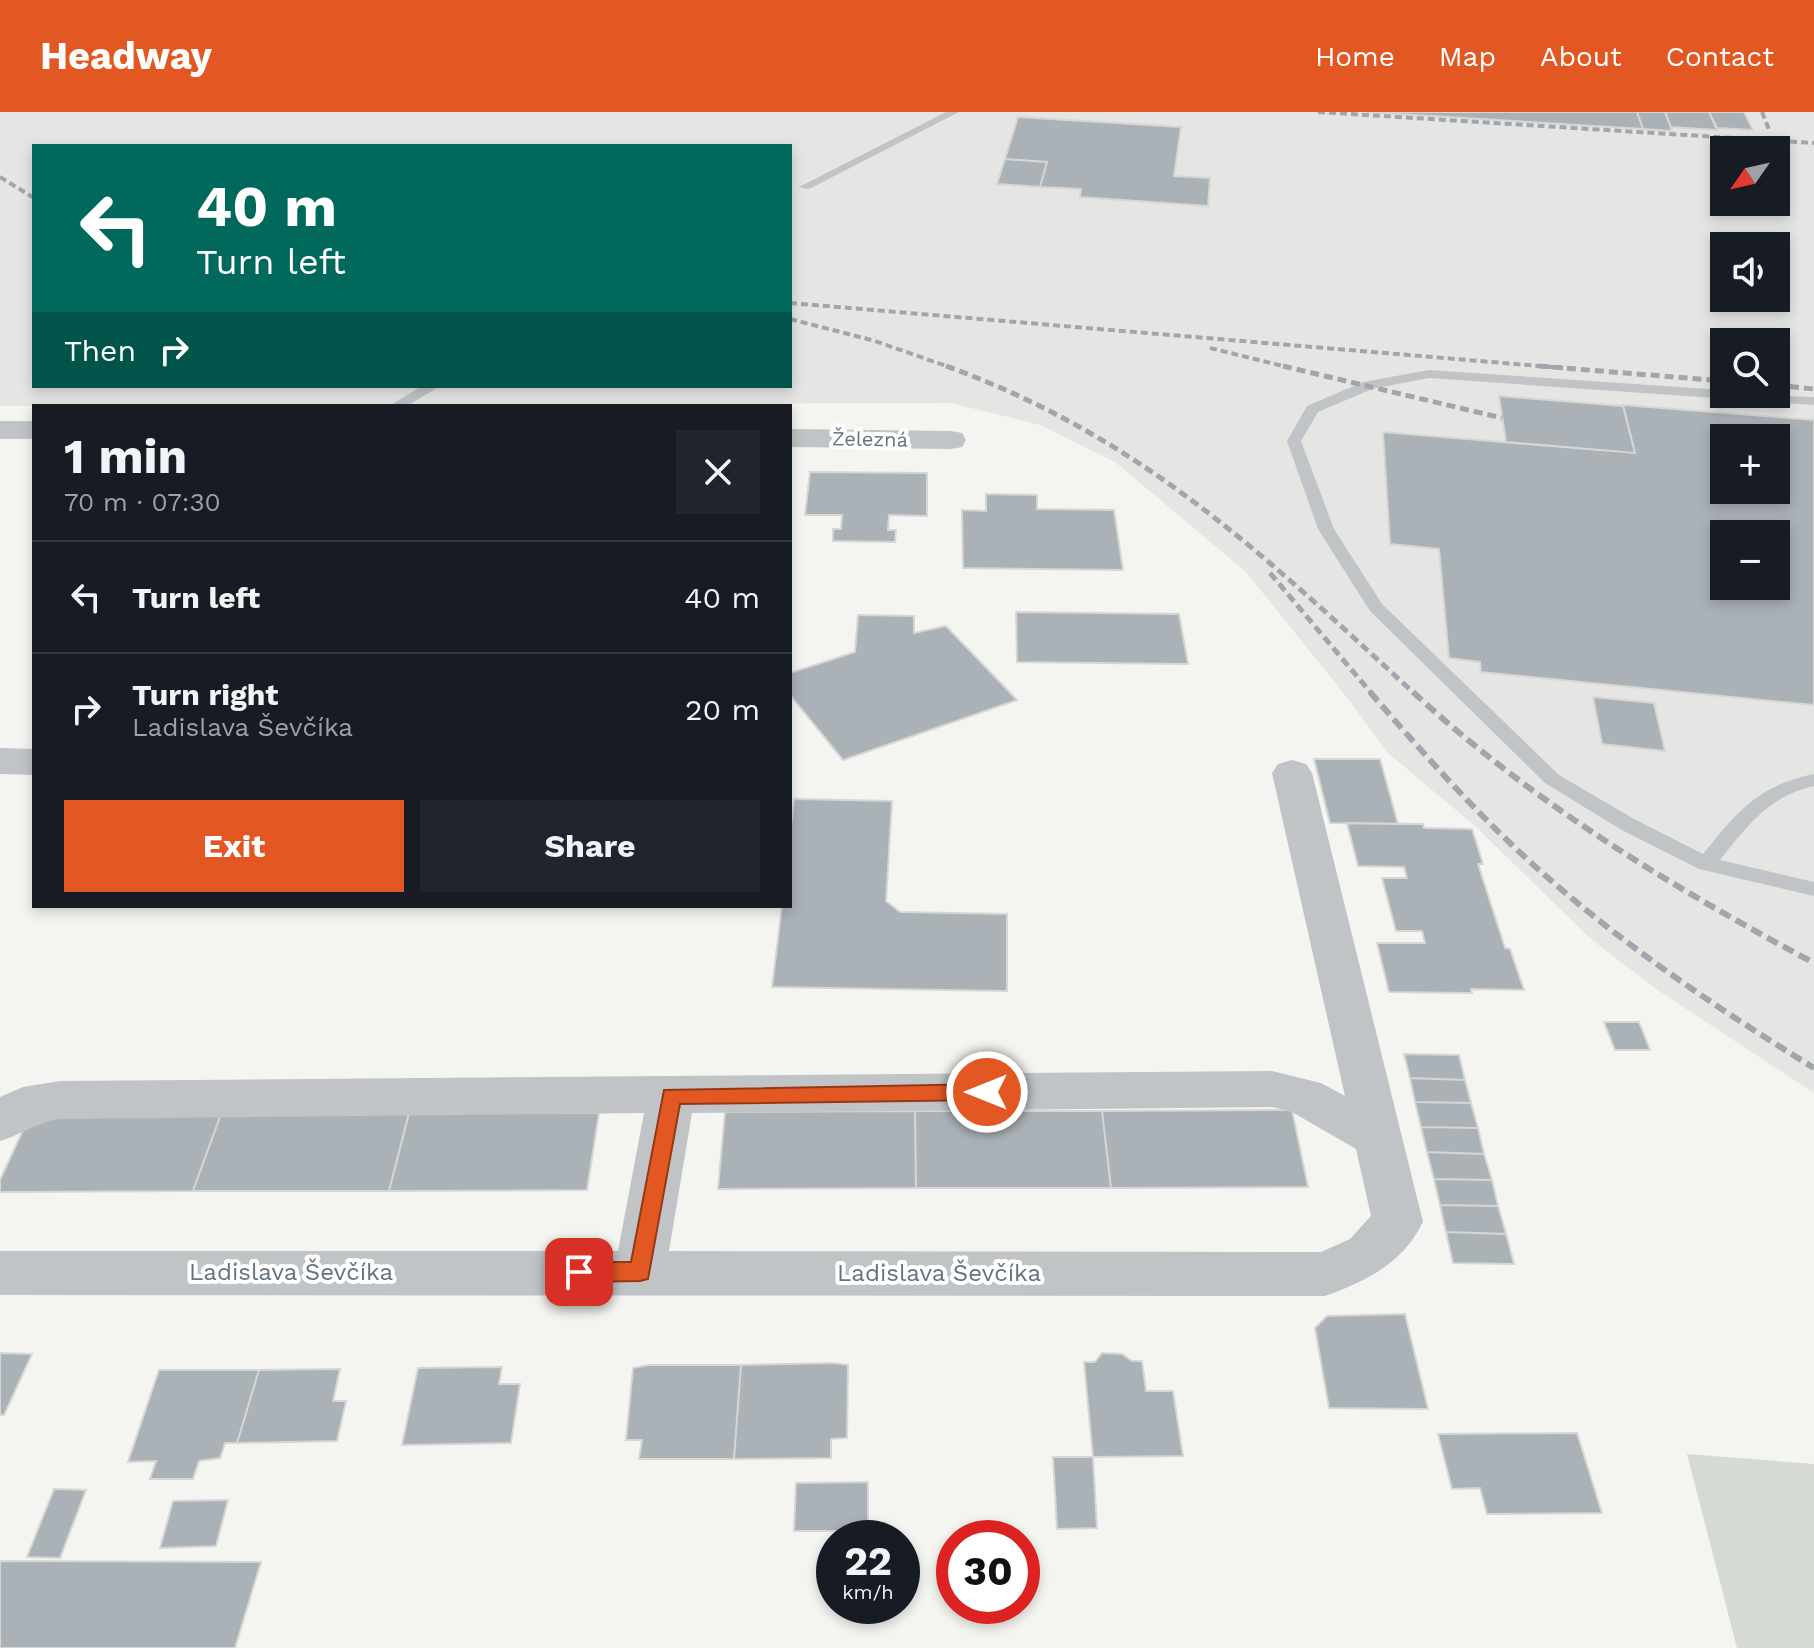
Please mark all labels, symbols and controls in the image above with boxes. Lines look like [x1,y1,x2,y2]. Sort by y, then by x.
text: Headway [40,34,212,78]
text: Home [1315,40,1395,73]
text: Map [1439,40,1496,73]
text: About [1540,40,1622,73]
text: Contact [1666,40,1774,73]
north arrow [1710,136,1790,216]
map controls [1710,136,1790,600]
text: 40 m [196,174,337,240]
icon: left [64,176,168,280]
button: sound [1710,232,1790,312]
text: Turn left [196,241,346,283]
icon: right [152,328,196,372]
button: search [1710,328,1790,408]
text: Then [64,333,136,368]
button: + [1710,424,1790,504]
street label: Železná [832,426,908,452]
text: 1 min [64,428,187,485]
button: close [676,430,760,514]
text: 70 m · 07:30 [64,487,221,517]
button: − [1710,520,1790,600]
icon: left [64,575,108,619]
text: Turn left [132,580,260,615]
text: 40 m [684,580,760,615]
text: Turn right [132,677,278,712]
icon: right [64,687,108,731]
text: 20 m [685,692,760,727]
text: Ladislava Ševčíka [132,712,353,742]
button: Exit [64,800,404,892]
button: Share [420,800,760,892]
position arrow [945,1050,1029,1134]
pin [545,1238,613,1306]
icon: arrive [557,1250,601,1294]
street label: Ladislava Ševčíka [189,1258,393,1286]
street label: Ladislava Ševčíka [837,1259,1041,1287]
speed limit sign: 30 [936,1520,1040,1624]
text: 22 [844,1538,892,1585]
text: km/h [842,1580,894,1604]

